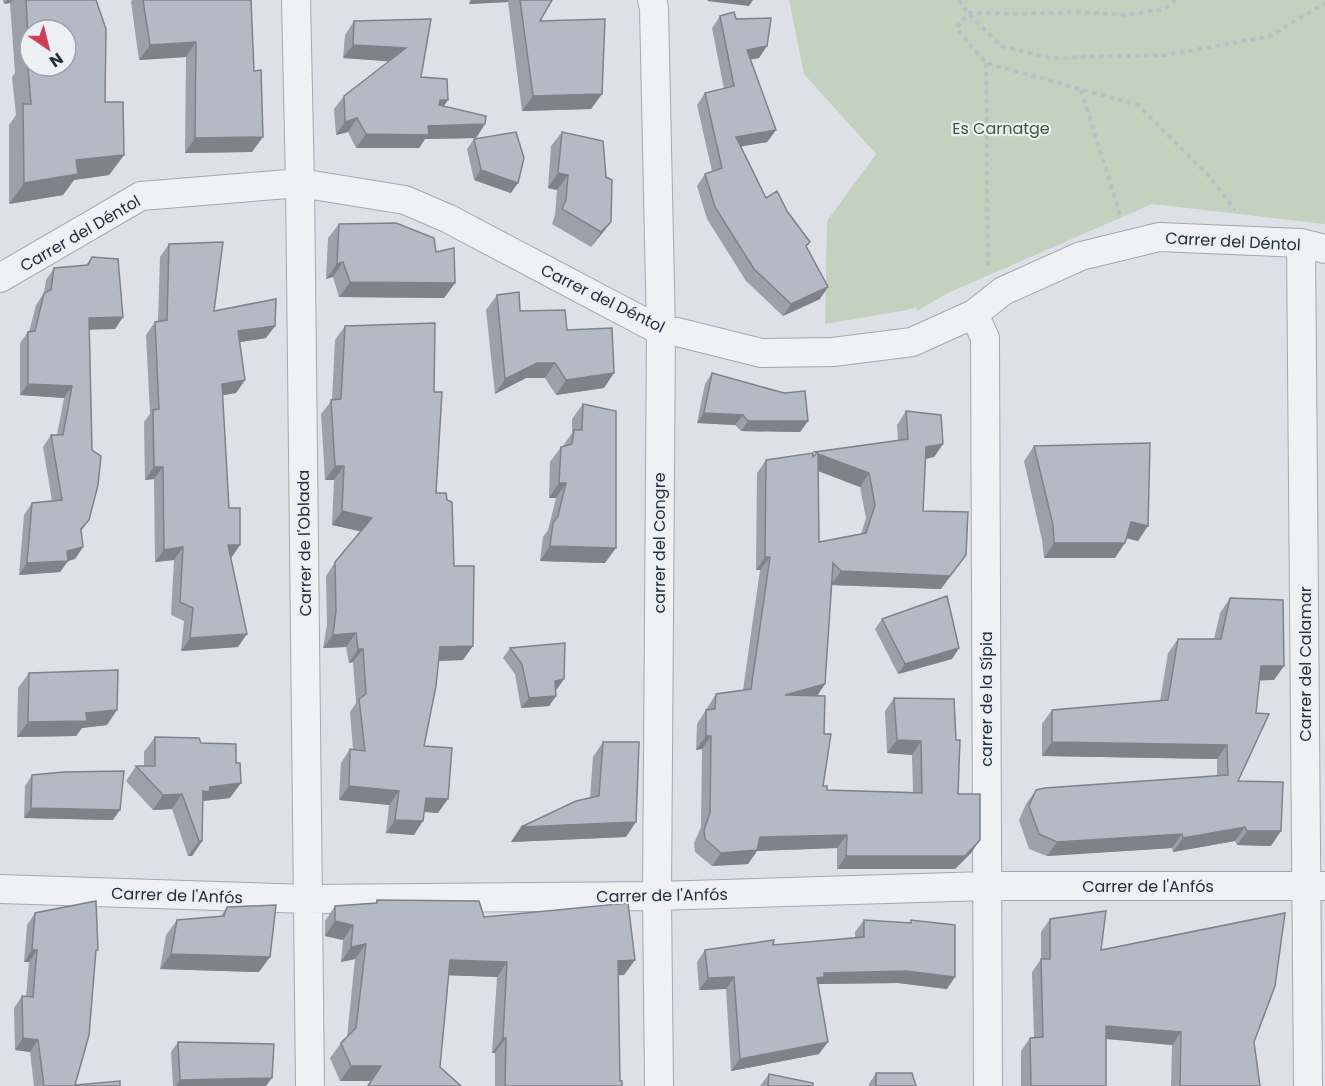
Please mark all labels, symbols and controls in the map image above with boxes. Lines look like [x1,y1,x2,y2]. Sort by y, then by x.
north arrow [18,18,78,78]
text: N [45,47,68,73]
park label: Es Carnatge [952,117,1050,140]
street label: Carrer del Déntol [16,190,145,277]
street label: Carrer del Déntol [1165,226,1301,257]
street label: Carrer del Déntol [537,258,669,339]
street label: Carrer de l'Oblada [292,470,317,616]
street label: carrer del Congre [648,472,671,614]
street label: Carrer del Calamar [1294,586,1317,742]
street label: carrer de la Sípia [975,631,998,767]
street label: Carrer de l'Anfós [1082,875,1214,898]
street label: Carrer de l'Anfós [111,882,243,909]
street label: Carrer de l'Anfós [596,883,728,908]

